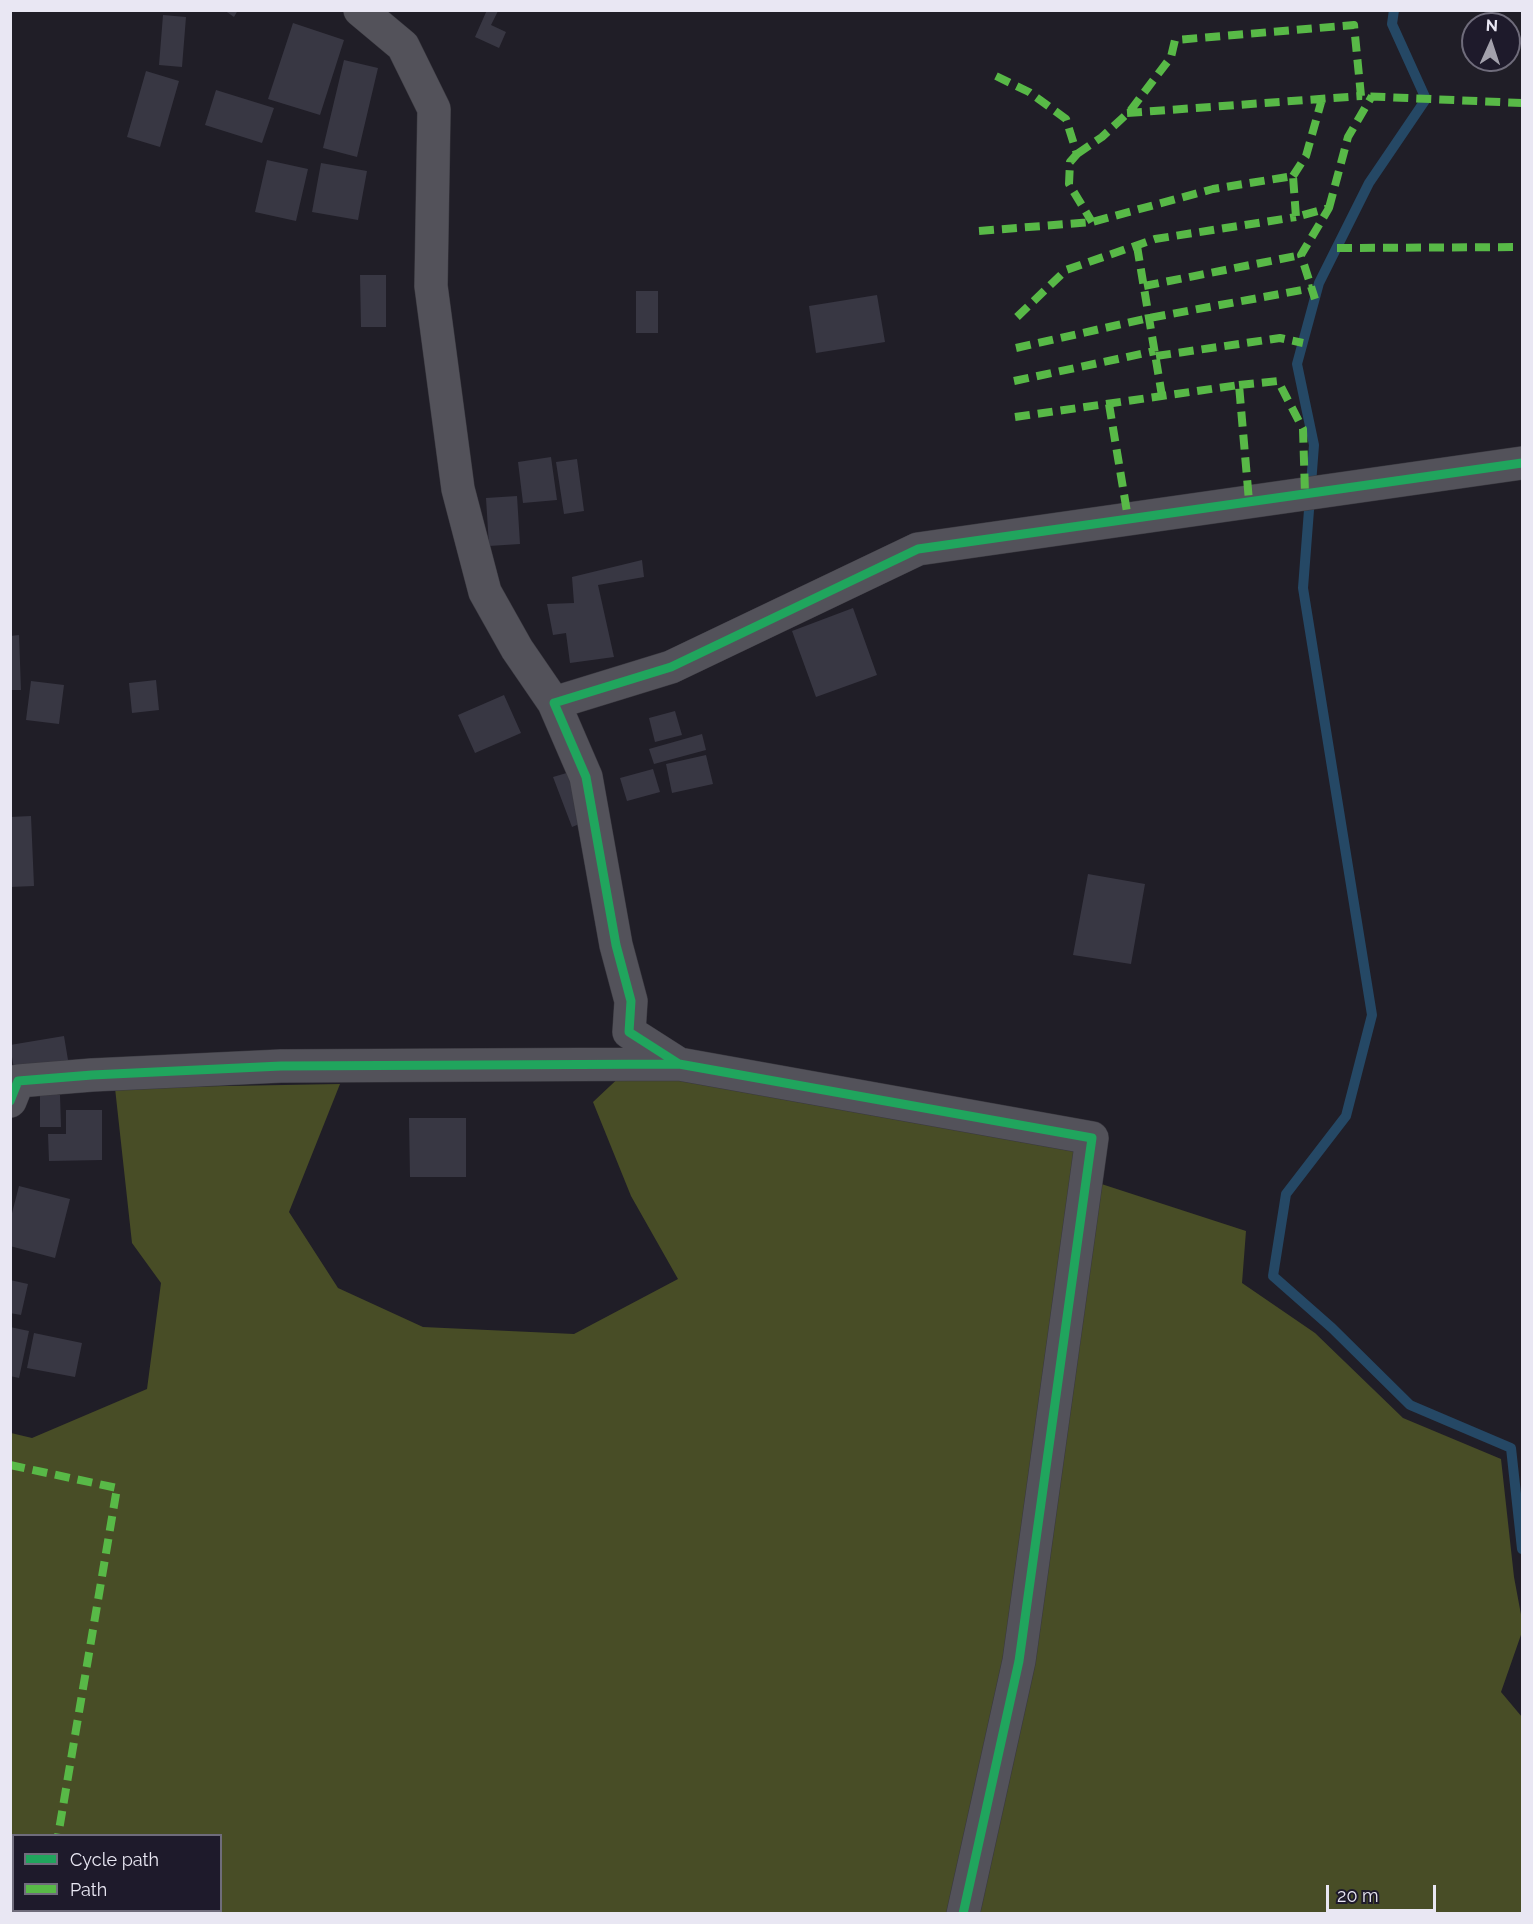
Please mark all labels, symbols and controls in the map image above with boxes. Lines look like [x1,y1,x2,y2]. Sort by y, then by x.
north arrow [1461,12,1521,72]
text: N [1485,16,1498,35]
legend [12,1834,222,1912]
text: Cycle path [70,1849,159,1870]
scale bar [1329,1873,1438,1911]
text: Path [70,1879,107,1900]
text: 20 m [1337,1885,1379,1906]

